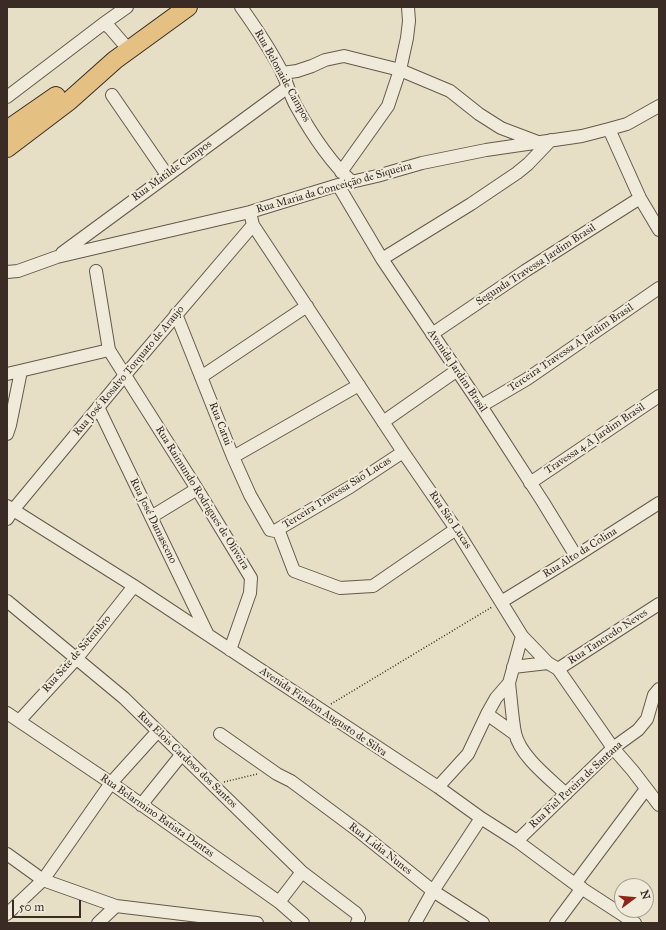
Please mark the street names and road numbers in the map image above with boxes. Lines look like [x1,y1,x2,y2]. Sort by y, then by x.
street label: Rua Belonaide Campos [251,28,313,124]
street label: Rua Matilde Campos [130,138,214,204]
street label: Rua Maria da Conceição de Siqueira [255,159,413,217]
street label: Segunda Travessa Jardim Brasil [474,221,598,309]
street label: Terceira Travessa A Jardim Brasil [506,301,636,395]
street label: Rua José Rosalvo Torquato de Araujo [71,303,187,439]
street label: Avenida Jardim Brasil [424,327,490,415]
street label: Rua Catui [206,400,234,448]
street label: Travessa 4 A Jardim Brasil [542,401,648,477]
street label: Rua Raimundo Rodrigues de Oliveira [152,424,252,572]
street label: Terceira Travessa São Lucas [280,454,394,532]
street label: Rua José Damasceno [127,476,179,566]
street label: Rua São Lucas [426,489,474,551]
street label: Rua Alto da Colina [540,525,620,581]
street label: Rua Tancredo Neves [566,606,650,668]
street label: Rua Sete de Setembro [40,613,114,695]
street label: Avenida Finelon Augusto de Silva [257,664,389,760]
street label: Rua Elois Cardoso dos Santos [134,709,240,811]
street label: Rua Fiel Pereira de Santana [527,738,625,832]
street label: Rua Belarmino Batista Dantas [98,772,216,860]
street label: Rua Lidia Nunes [346,820,414,878]

